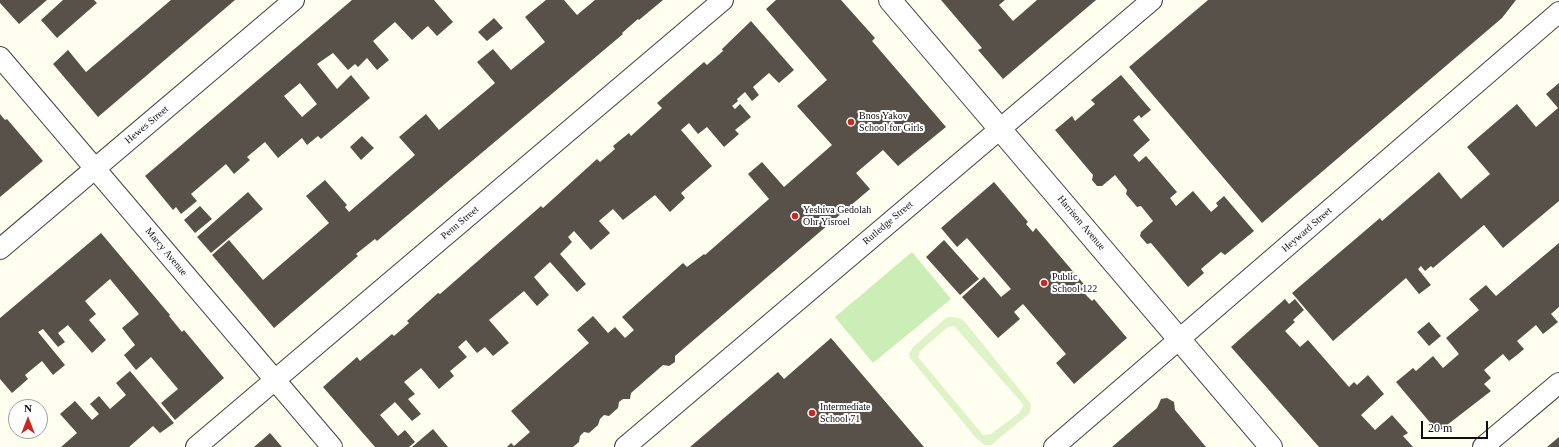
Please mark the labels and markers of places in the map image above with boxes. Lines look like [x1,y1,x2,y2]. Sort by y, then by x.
place label: Bnos Yakov School for Girls [859,110,923,134]
marker: Bnos Yakov School for Girls [846,117,856,127]
place label: Yeshiva Gedolah Ohr Yisroel [803,204,871,228]
marker: Yeshiva Gedolah Ohr Yisroel [790,211,800,221]
place label: Public School 122 [1052,271,1097,294]
marker: Public School 122 [1039,278,1049,288]
place label: Intermediate School 71 [820,401,871,424]
marker: Intermediate School 71 [807,408,817,418]

